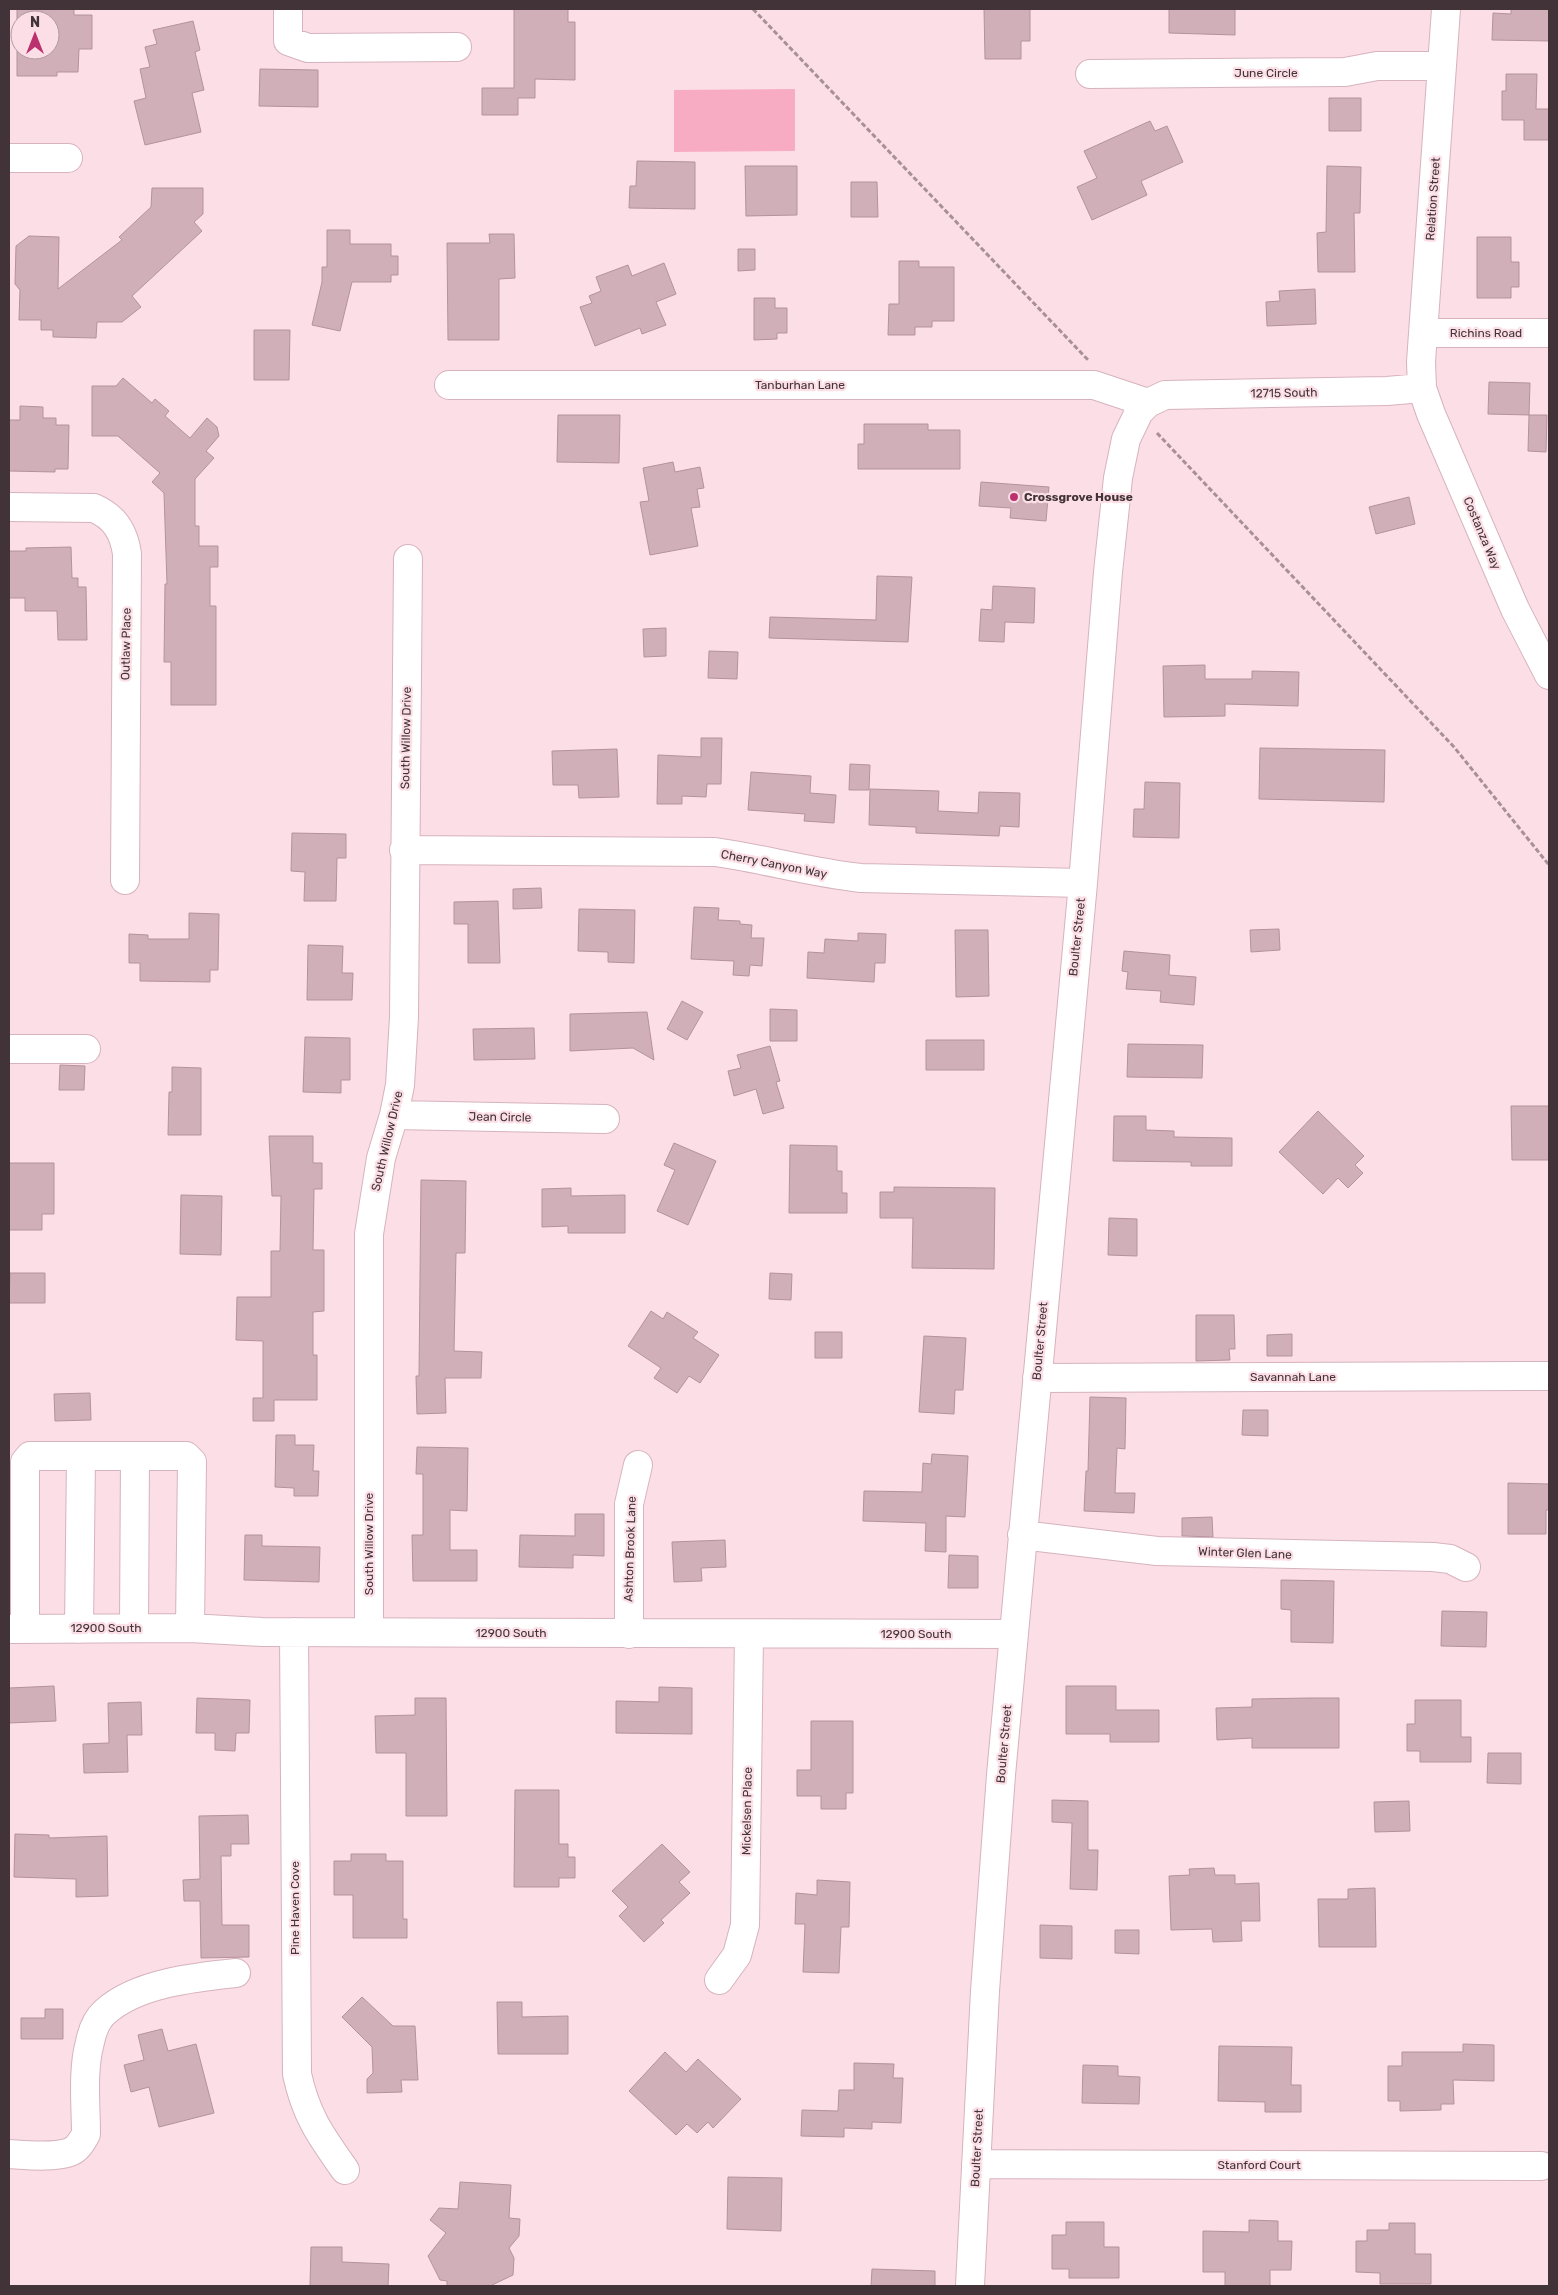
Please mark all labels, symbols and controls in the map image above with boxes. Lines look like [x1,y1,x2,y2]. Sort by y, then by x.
north arrow [10,10,60,60]
text: N [30,14,40,31]
street label: June Circle [1234,66,1298,80]
street label: Relation Street [1423,157,1443,241]
street label: Richins Road [1450,326,1522,340]
street label: Tanburhan Lane [755,378,845,392]
street label: 12715 South [1250,385,1318,401]
place label: Crossgrove House [1024,490,1133,504]
marker: Crossgrove House [1008,491,1020,503]
street label: Costanza Way [1460,495,1504,572]
street label: Outlaw Place [118,607,134,680]
street label: South Willow Drive [398,686,414,789]
street label: Cherry Canyon Way [720,847,829,881]
street label: Boulter Street [1066,897,1088,977]
street label: South Willow Drive [369,1089,405,1193]
street label: Jean Circle [468,1109,532,1125]
street label: Boulter Street [1030,1301,1050,1381]
street label: Savannah Lane [1250,1370,1336,1384]
street label: South Willow Drive [362,1492,376,1595]
street label: Ashton Brook Lane [621,1496,639,1602]
street label: Winter Glen Lane [1198,1544,1292,1562]
street label: 12900 South [70,1621,142,1635]
street label: 12900 South [475,1626,547,1640]
street label: 12900 South [880,1627,952,1641]
street label: Boulter Street [994,1704,1014,1784]
street label: Mickelsen Place [739,1766,755,1855]
street label: Pine Haven Cove [288,1861,302,1955]
street label: Boulter Street [968,2108,986,2188]
street label: Stanford Court [1217,2158,1301,2172]

